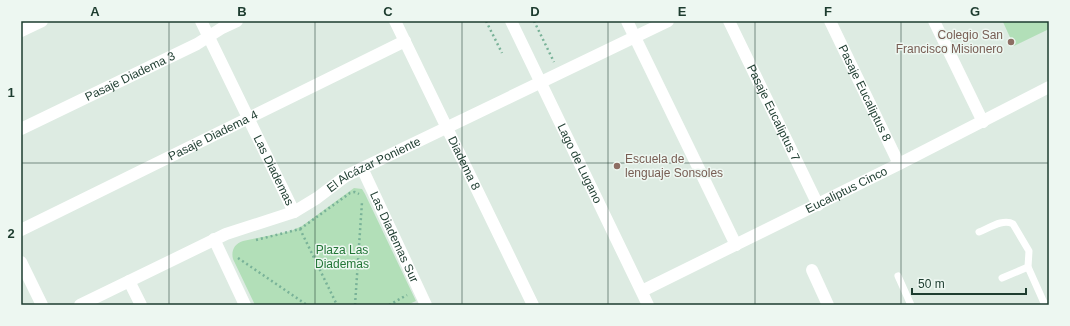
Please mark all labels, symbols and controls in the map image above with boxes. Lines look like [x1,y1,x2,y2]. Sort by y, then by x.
text: A [90,4,100,19]
text: B [237,4,247,19]
text: C [383,4,393,19]
text: D [530,4,540,19]
text: E [678,4,687,19]
text: F [824,4,832,19]
text: G [970,4,980,19]
place label: Colegio San Francisco Misionero [896,28,1003,56]
marker: Colegio San Francisco Misionero [1006,37,1016,47]
street label: Pasaje Eucaliptus 8 [836,42,894,144]
street label: Pasaje Diadema 3 [83,49,178,104]
street label: Pasaje Eucaliptus 7 [744,62,803,164]
text: 1 [7,85,15,100]
street label: Pasaje Diadema 4 [166,107,260,163]
street label: Lago de Lugano [554,121,605,206]
street label: Las Diademas [251,133,297,208]
street label: El Alcázar Poniente [324,134,423,195]
street label: Diadema 8 [445,134,483,193]
place label: Escuela de lenguaje Sonsoles [625,152,723,180]
marker: Escuela de lenguaje Sonsoles [612,161,622,171]
street label: Eucaliptus Cinco [803,164,890,216]
street label: Las Diademas Sur [367,189,421,285]
text: 2 [7,226,15,241]
park label: Plaza Las Diademas [315,243,369,271]
scale bar [912,270,1026,296]
text: 50 m [918,277,945,291]

